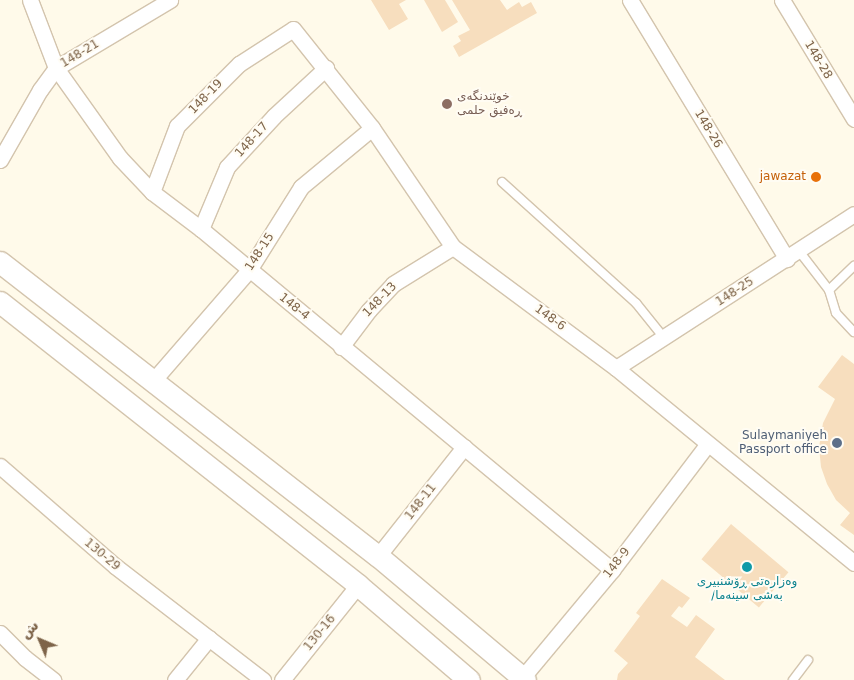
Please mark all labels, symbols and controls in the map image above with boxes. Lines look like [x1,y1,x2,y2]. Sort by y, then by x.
street label: 148-21 [58,37,102,71]
street label: 148-28 [801,38,835,82]
street label: 148-19 [186,77,226,117]
place label: خوێندنگەی ڕەفیق حلمی [457,90,522,118]
marker: خوێندنگەی ڕەفیق حلمی [441,98,453,110]
street label: 148-26 [691,107,725,151]
street label: 148-17 [232,119,272,161]
place label: jawazat [760,170,806,184]
marker: jawazat [810,171,822,183]
street label: 148-15 [242,230,278,274]
street label: 148-25 [713,274,757,310]
street label: 148-13 [360,280,400,320]
street label: 148-4 [276,290,312,324]
street label: 148-6 [532,302,568,334]
place label: Sulaymaniyeh Passport office [739,429,827,457]
marker: Sulaymaniyeh Passport office [831,437,843,449]
street label: 148-11 [402,481,440,523]
street label: 130-29 [81,536,123,574]
street label: 148-9 [601,545,633,581]
marker: وە‌زارە‌تی ڕۆشنبیری /بە‌شی سینە‌ما [741,561,753,573]
place label: وە‌زارە‌تی ڕۆشنبیری /بە‌شی سینە‌ما [697,575,797,603]
street label: 130-16 [301,612,339,654]
north arrow [15,615,65,665]
text: ش [17,617,42,642]

